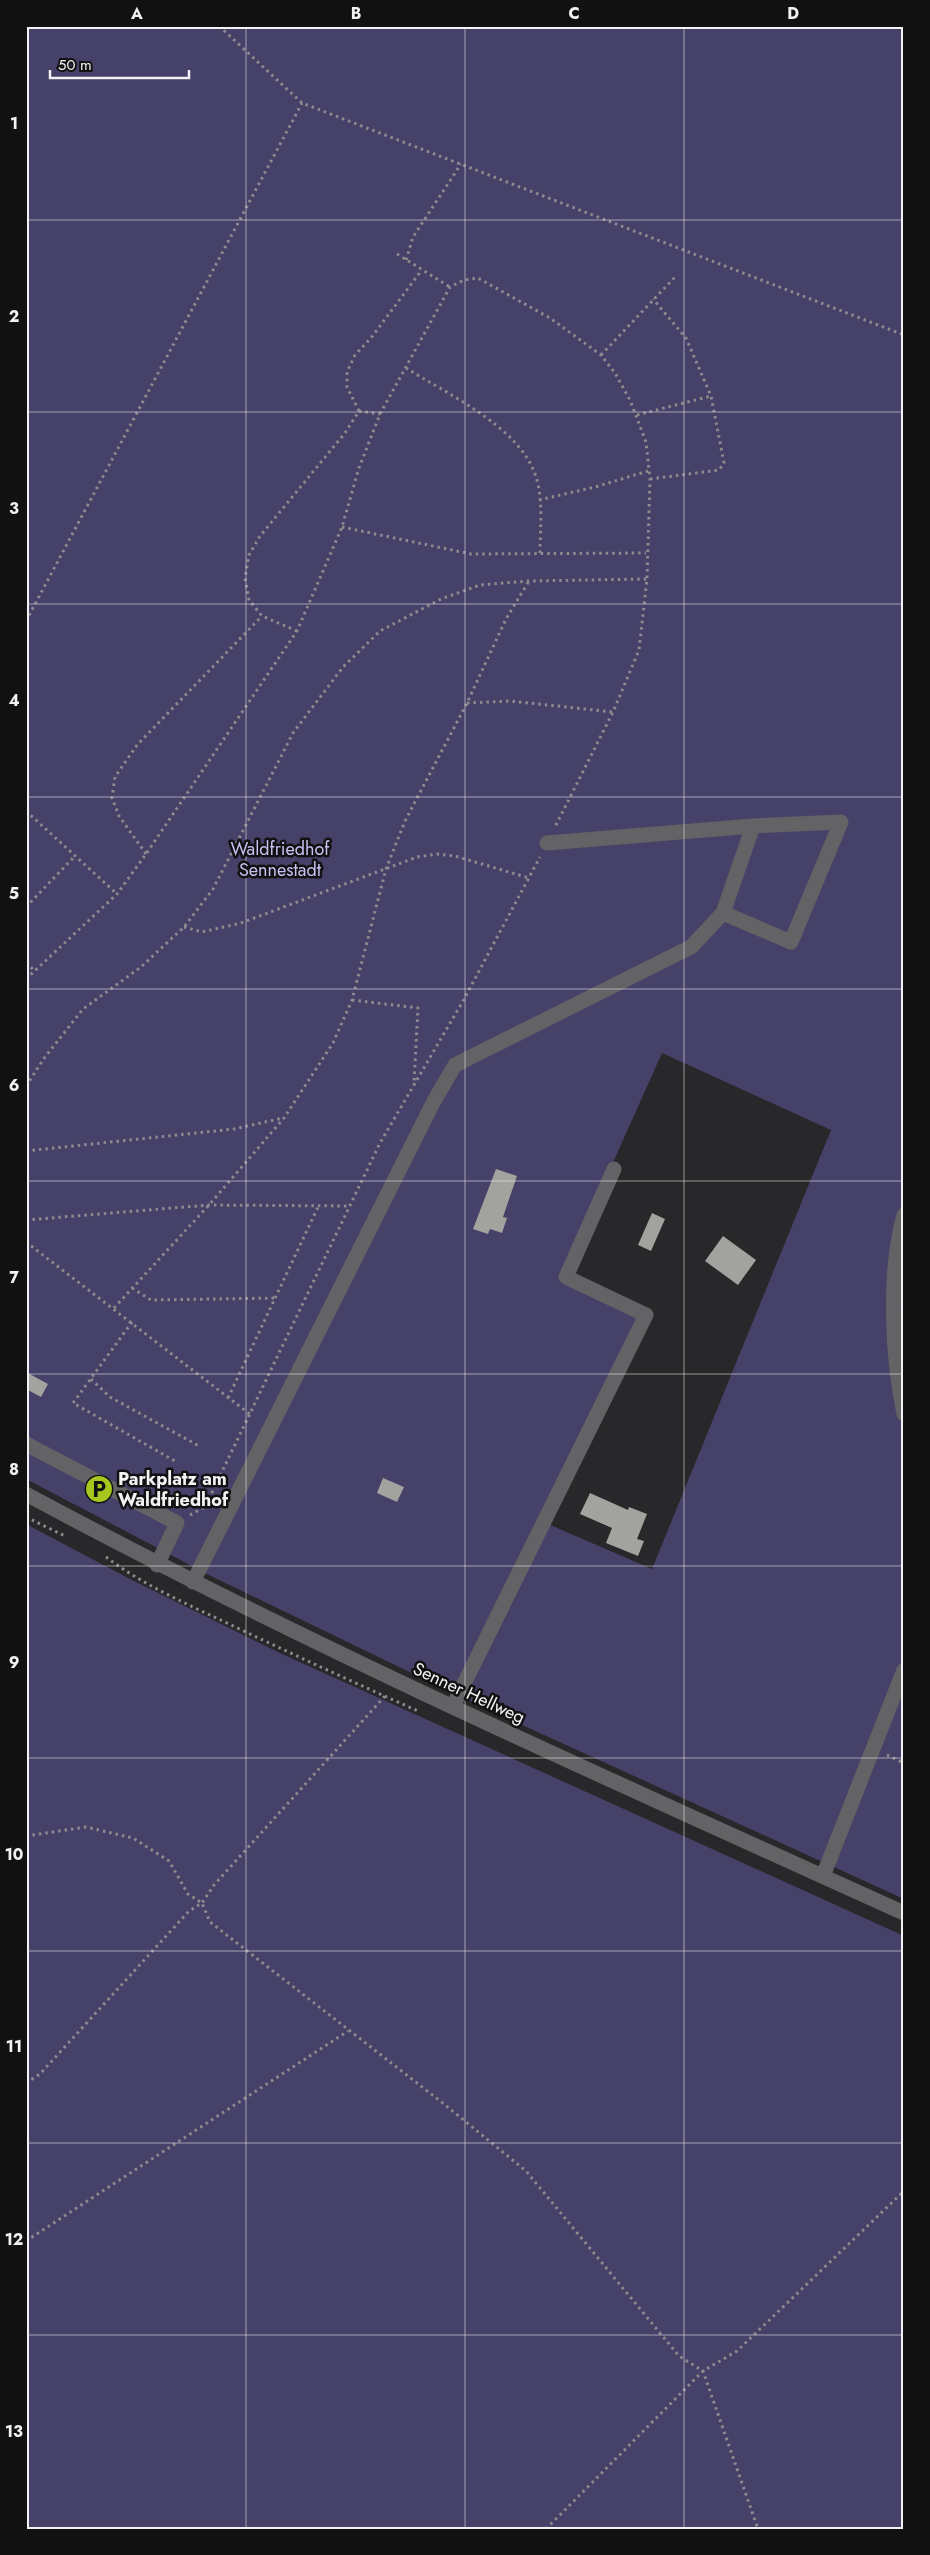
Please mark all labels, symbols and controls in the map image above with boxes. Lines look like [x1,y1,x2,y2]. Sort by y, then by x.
text: A [130,2,143,25]
text: B [351,2,361,25]
text: C [568,2,580,25]
text: D [787,2,799,25]
scale bar [50,48,189,80]
text: 50 m [58,54,92,76]
text: 1 [10,112,18,135]
text: 2 [9,305,19,328]
text: 3 [9,497,19,520]
text: 4 [8,689,20,712]
park label: Waldfriedhof Sennestadt [230,836,330,883]
text: 5 [9,882,19,905]
text: 6 [9,1074,19,1097]
text: 7 [9,1266,19,1289]
text: 8 [9,1458,19,1481]
place label: Parkplatz am Waldfriedhof [118,1466,229,1513]
parking icon: Parkplatz am Waldfriedhof [84,1474,114,1504]
text: 9 [9,1651,19,1674]
street label: Senner Hellweg [409,1656,529,1730]
text: 10 [5,1843,23,1866]
text: 11 [6,2035,22,2058]
text: 12 [5,2228,23,2251]
text: 13 [5,2420,23,2443]

